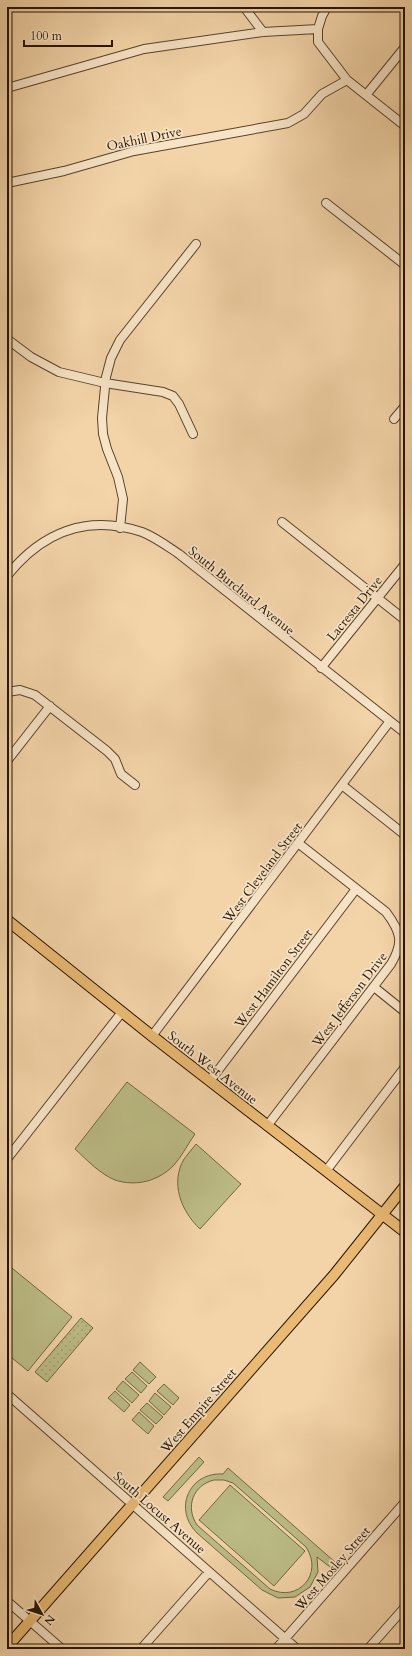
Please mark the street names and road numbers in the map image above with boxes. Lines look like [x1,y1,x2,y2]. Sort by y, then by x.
street label: Oakhill Drive [105,122,183,156]
street label: South Burchard Avenue [184,542,298,639]
street label: Lacresta Drive [323,572,387,645]
street label: West Cleveland Street [218,819,307,927]
street label: West Hamilton Street [230,925,317,1033]
street label: West Jefferson Drive [308,948,392,1052]
street label: South West Avenue [164,1027,261,1109]
street label: West Empire Street [156,1364,241,1458]
street label: South Locust Avenue [109,1467,210,1558]
street label: West Mosley Street [290,1522,375,1616]

